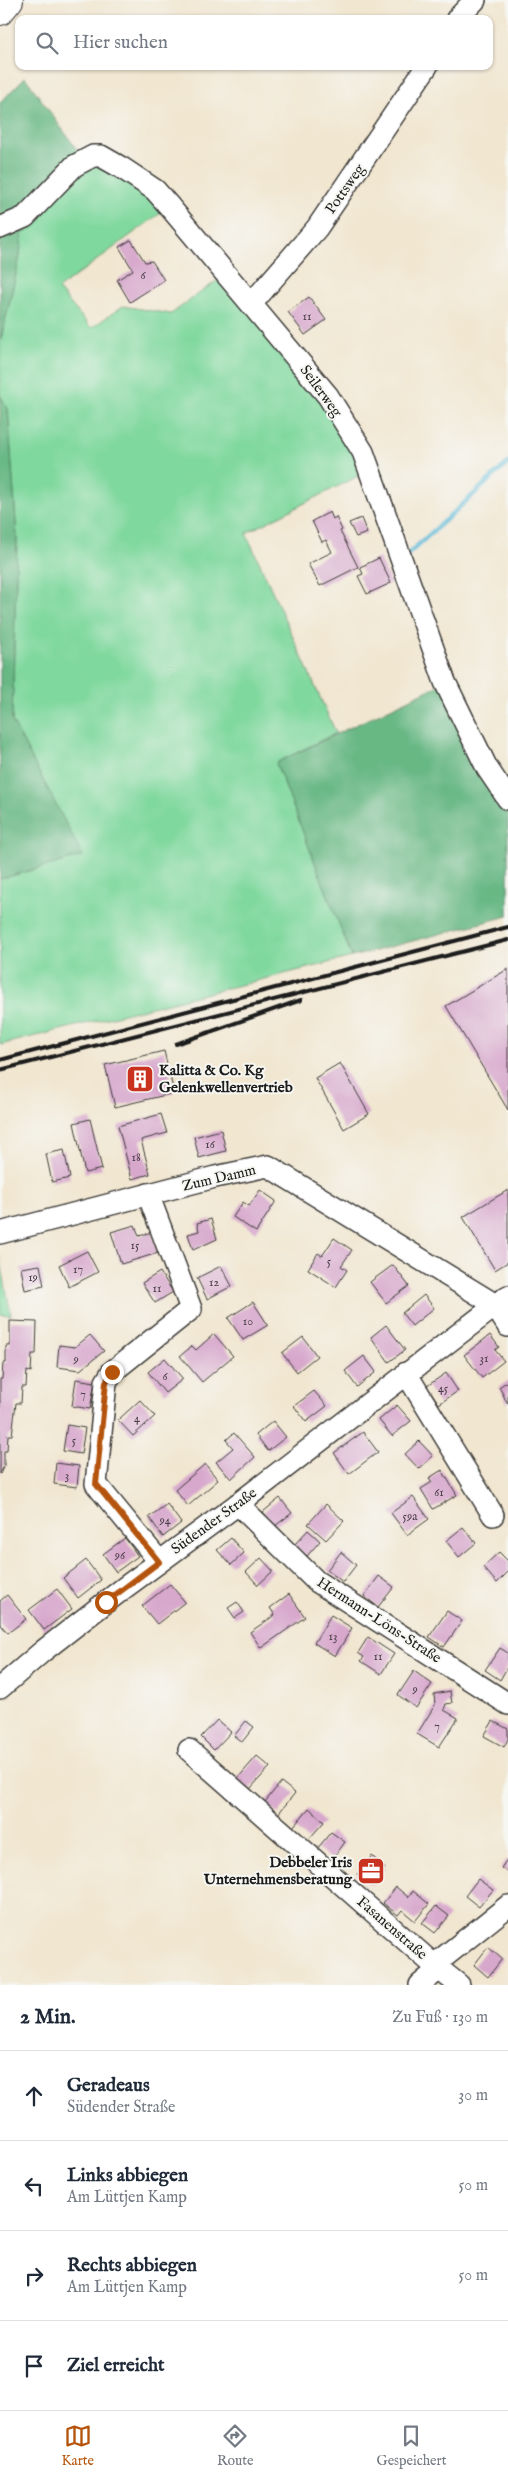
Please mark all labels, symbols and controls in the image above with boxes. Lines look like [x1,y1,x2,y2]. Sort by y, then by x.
search box [15,15,493,70]
icon: search [33,29,61,57]
text: Hier suchen [73,31,168,55]
street label: Pottsweg [321,160,370,218]
house number: 6 [140,268,146,283]
house number: 11 [303,309,311,324]
street label: Seilerweg [296,361,347,421]
place label: Kalitta & Co. Kg Gelenkwellenvertrieb [159,1061,293,1097]
building icon: Kalitta & Co. Kg Gelenkwellenvertrieb [125,1064,155,1094]
house number: 16 [205,1137,216,1152]
house number: 18 [131,1150,141,1165]
street label: Zum Damm [180,1160,258,1196]
house number: 15 [131,1238,140,1253]
house number: 5 [327,1254,332,1269]
house number: 17 [73,1262,83,1277]
house number: 19 [28,1270,38,1285]
house number: 12 [209,1275,219,1290]
house number: 11 [153,1281,161,1296]
house number: 10 [243,1314,253,1329]
house number: 31 [480,1351,488,1366]
house number: 9 [72,1352,79,1367]
route end [101,1361,124,1384]
house number: 6 [162,1369,168,1384]
house number: 45 [438,1381,449,1396]
house number: 7 [80,1387,86,1402]
house number: 4 [134,1411,140,1426]
house number: 5 [72,1433,77,1448]
house number: 3 [65,1468,69,1483]
street label: Südender Straße [167,1483,261,1559]
house number: 61 [434,1485,444,1500]
house number: 59a [403,1509,418,1524]
house number: 94 [158,1513,171,1528]
house number: 96 [114,1548,126,1563]
street label: Hermann-Löns-Straße [313,1573,445,1667]
route start [95,1591,118,1614]
house number: 13 [329,1629,337,1644]
house number: 11 [374,1649,382,1664]
house number: 9 [411,1682,418,1697]
house number: 7 [434,1719,440,1734]
place label: Debbeler Iris Unternehmensberatung [203,1853,353,1889]
office icon: Debbeler Iris Unternehmensberatung [356,1856,386,1886]
street label: Fasanenstraße [353,1892,431,1964]
text: 2 Min. [20,2004,76,2031]
text: Zu Fuß · 130 m [392,2008,488,2028]
text: Geradeaus [67,2074,150,2098]
icon: ahead [20,2082,48,2110]
text: 30 m [458,2086,488,2106]
text: Südender Straße [67,2098,175,2118]
text: Links abbiegen [67,2164,188,2188]
icon: left [20,2172,48,2200]
text: 50 m [459,2176,488,2196]
text: Am Lüttjen Kamp [67,2188,187,2208]
text: Rechts abbiegen [67,2254,197,2278]
icon: right [20,2262,48,2290]
text: 50 m [459,2266,488,2286]
text: Am Lüttjen Kamp [67,2278,187,2298]
icon: arrive [20,2352,48,2380]
text: Ziel erreicht [67,2354,165,2378]
tab: Karte [61,2422,94,2470]
tab: Route [217,2422,254,2470]
tab: Gespeichert [377,2422,446,2470]

